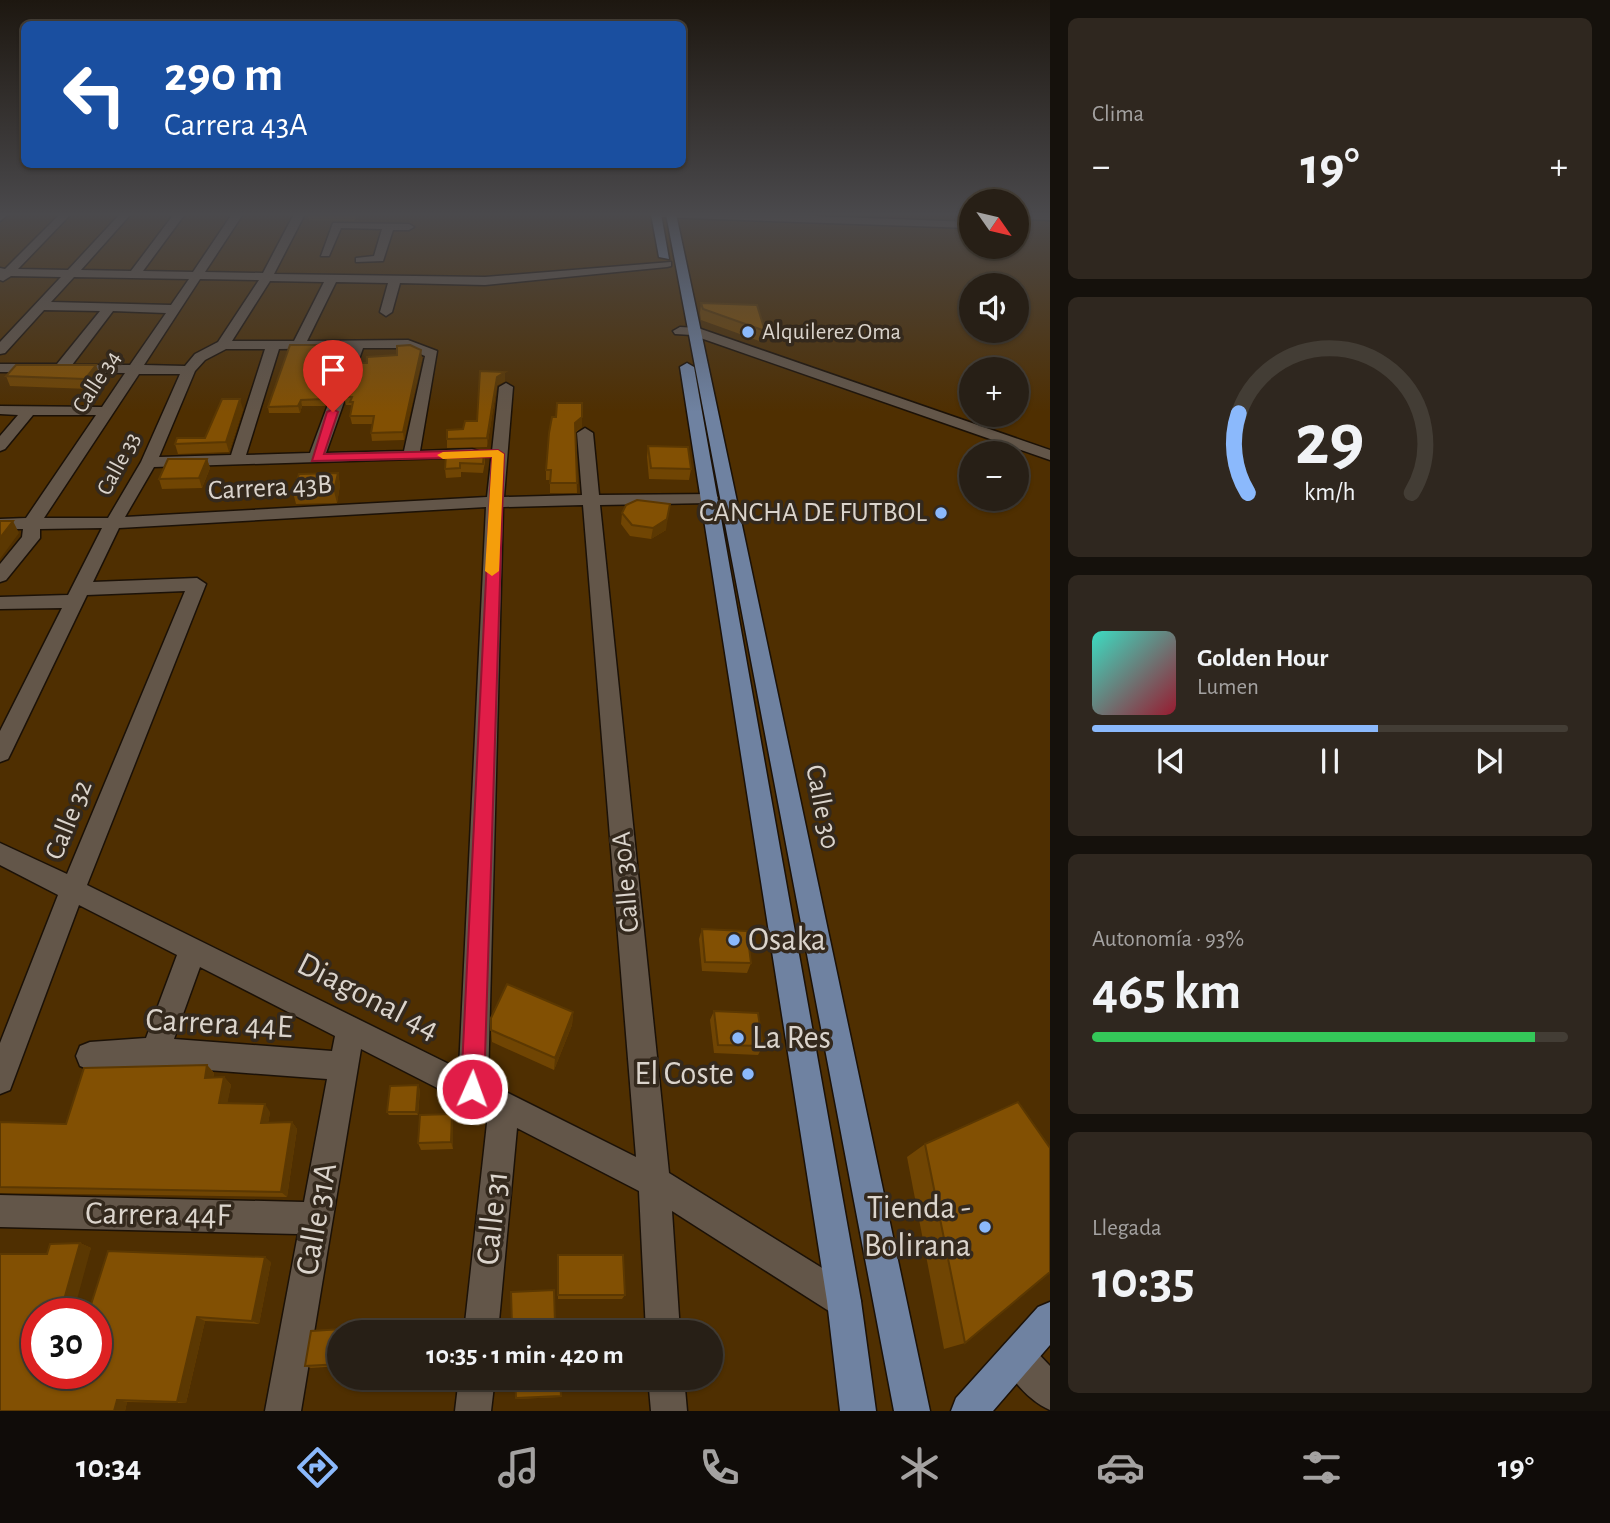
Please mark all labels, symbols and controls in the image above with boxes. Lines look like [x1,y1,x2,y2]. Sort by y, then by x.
icon: left [49,49,140,140]
text: 290 m [164,51,283,100]
text: Clima [1092,103,1144,126]
text: Carrera 43A [164,109,308,141]
text: 19° [1300,141,1360,193]
text: − [1092,148,1110,186]
text: + [1550,148,1568,186]
north arrow [959,189,1029,259]
map controls [959,189,1029,511]
button: sound [959,273,1029,343]
place label: Alquilerez Oma [762,321,901,344]
marker: Alquilerez Oma [740,324,756,340]
pin [303,340,363,412]
street label: Calle 34 [69,347,125,417]
icon: arrive [314,351,352,389]
button: + [959,357,1029,427]
text: 29 [1295,405,1365,478]
street label: Calle 33 [93,429,145,499]
button: − [959,441,1029,511]
street label: Carrera 43B [207,471,333,505]
text: km/h [1304,480,1356,505]
place label: CANCHA DE FUTBOL [699,499,927,527]
marker: CANCHA DE FUTBOL [933,505,949,521]
text: Golden Hour [1197,645,1328,671]
text: Lumen [1197,676,1259,699]
icon: previous [1152,742,1190,780]
icon: pause [1311,742,1349,780]
icon: next [1470,742,1508,780]
street label: Calle 30 [800,763,844,851]
street label: Calle 32 [40,776,98,864]
street label: Calle 30A [608,830,644,934]
place label: Osaka [748,924,826,957]
text: Autonomía · 93% [1092,928,1244,951]
marker: Osaka [726,932,742,948]
street label: Diagonal 44 [292,947,444,1047]
text: 465 km [1092,966,1241,1018]
street label: Carrera 44E [145,1004,293,1044]
place label: La Res [752,1022,831,1055]
marker: La Res [730,1030,746,1046]
position arrow [435,1052,509,1126]
place label: El Coste [634,1058,734,1091]
marker: El Coste [740,1066,756,1082]
street label: Calle 31A [291,1160,343,1278]
street label: Calle 31 [472,1169,514,1267]
place label: Tienda - Bolirana [864,1192,971,1263]
street label: Carrera 44F [85,1197,232,1233]
text: Llegada [1092,1217,1162,1240]
marker: Tienda - Bolirana [977,1219,993,1235]
text: 10:35 [1092,1255,1195,1307]
speed limit sign: 30 [21,1298,112,1389]
text: 10:35 · 1 min · 420 m [426,1342,624,1368]
icon: directions [293,1443,342,1492]
icon: music [494,1443,543,1492]
icon: phone [695,1443,744,1492]
icon: climate [895,1443,944,1492]
icon: car [1096,1443,1145,1492]
icon: filters [1297,1443,1346,1492]
text: 10:34 [76,1451,141,1483]
text: 19° [1498,1451,1534,1483]

